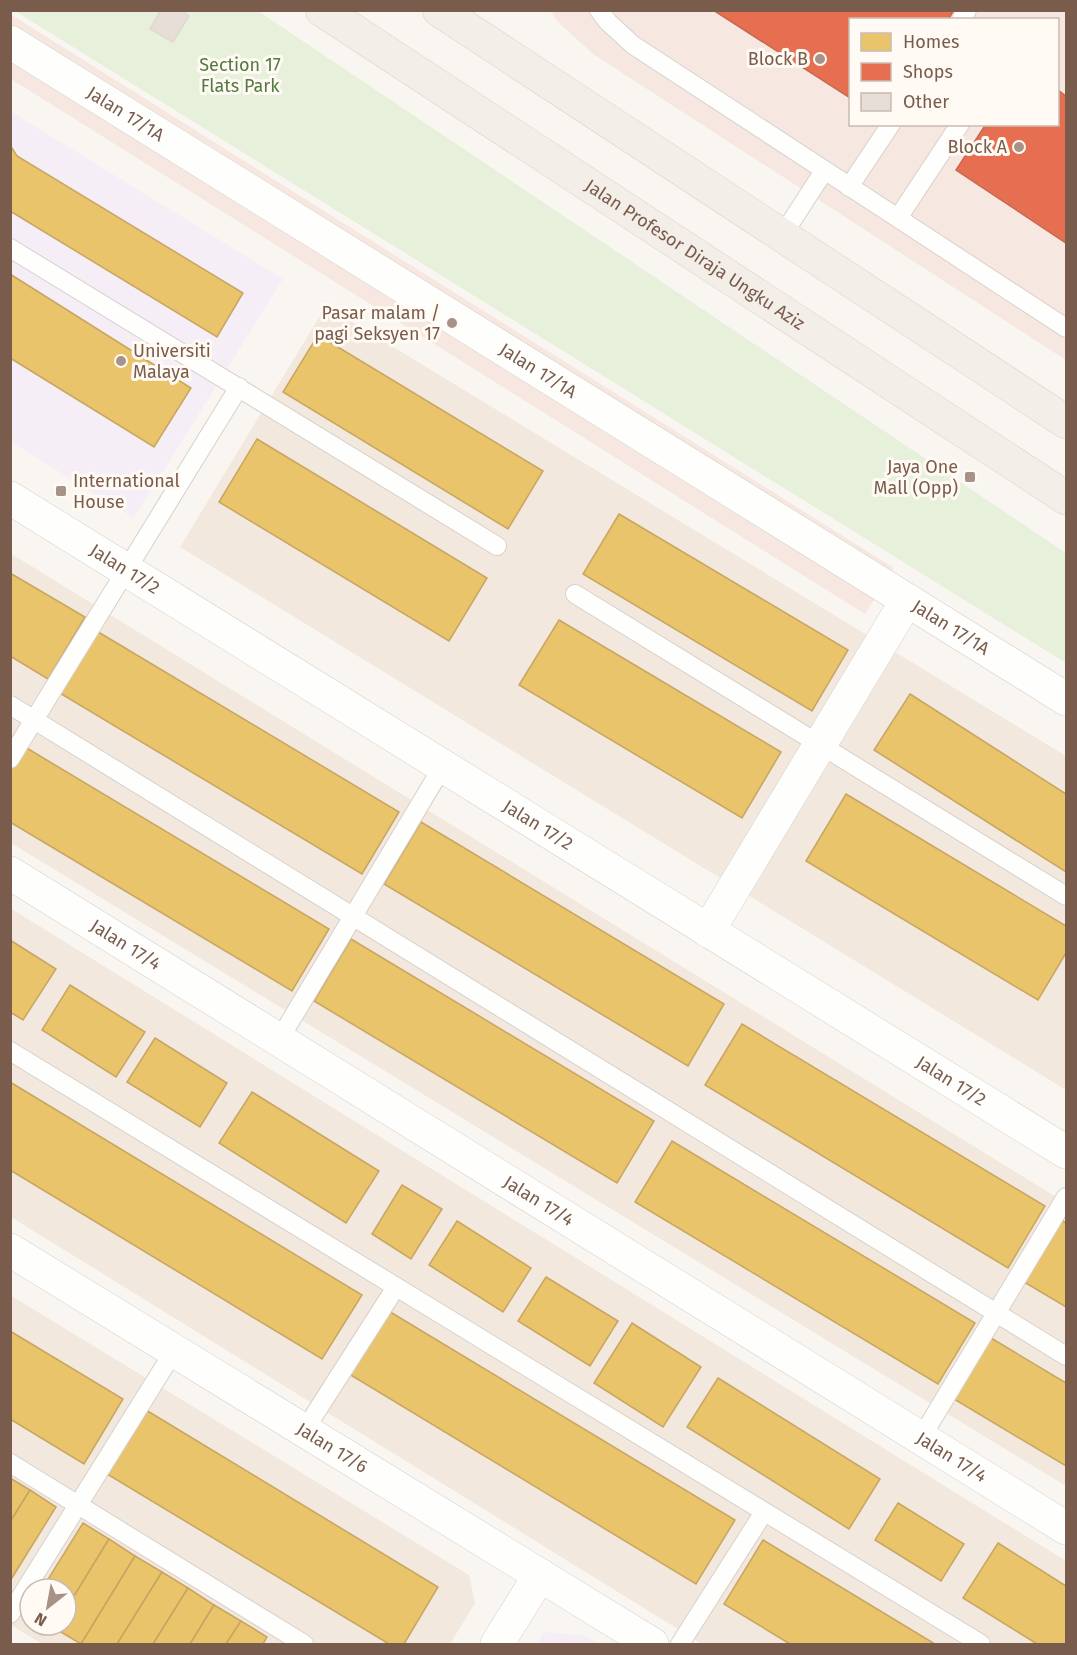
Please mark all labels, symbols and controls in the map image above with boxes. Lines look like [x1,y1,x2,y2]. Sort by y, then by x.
legend [849,18,1059,126]
text: Homes [903,31,959,53]
place label: Block B [748,48,808,70]
marker: Block B [813,52,827,66]
park label: Section 17 Flats Park [199,54,281,97]
text: Shops [903,61,953,83]
street label: Jalan 17/1A [83,82,169,147]
text: Other [903,91,949,113]
place label: Block A [947,136,1008,158]
marker: Block A [1012,140,1026,154]
street label: Jalan Profesor Diraja Ungku Aziz [581,175,809,335]
place label: Pasar malam / pagi Seksyen 17 [314,302,440,345]
marker: Pasar malam / pagi Seksyen 17 [445,316,459,330]
street label: Jalan 17/1A [495,338,581,403]
place label: Universiti Malaya [133,340,211,383]
marker: Universiti Malaya [114,354,128,368]
place label: Jaya One Mall (Opp) [874,456,958,499]
place label: International House [73,470,180,513]
marker: Jaya One Mall (Opp) [963,470,977,484]
marker: International House [54,484,68,498]
street label: Jalan 17/2 [86,539,164,599]
street label: Jalan 17/1A [908,595,994,660]
street label: Jalan 17/2 [499,795,577,855]
street label: Jalan 17/4 [86,915,165,975]
street label: Jalan 17/2 [912,1051,990,1111]
street label: Jalan 17/4 [499,1171,578,1231]
street label: Jalan 17/6 [293,1418,372,1478]
street label: Jalan 17/4 [912,1427,991,1487]
north arrow [18,1577,78,1637]
text: N [31,1609,50,1630]

